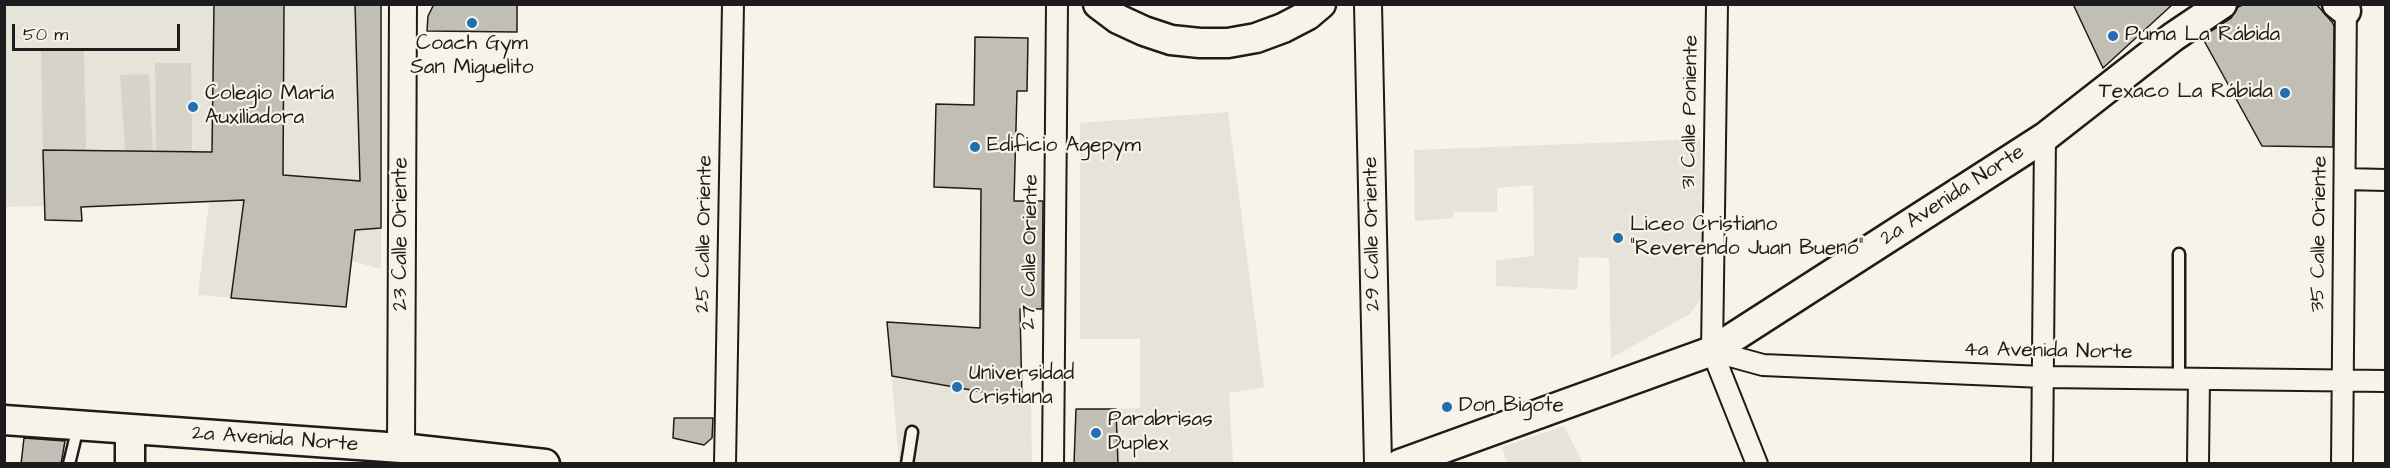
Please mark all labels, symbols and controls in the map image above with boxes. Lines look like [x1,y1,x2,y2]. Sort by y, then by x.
scale bar [15,12,183,50]
marker: Coach Gym San Miguelito [465,16,479,30]
text: 50 m [23,22,68,47]
place label: Puma La Rábida [2125,23,2280,49]
marker: Puma La Rábida [2106,29,2120,43]
place label: Coach Gym San Miguelito [410,32,534,82]
street label: 31 Calle Poniente [1677,35,1705,189]
place label: Texaco La Rábida [2099,80,2273,106]
place label: Colegio María Auxiliadora [205,82,334,132]
marker: Texaco La Rábida [2278,86,2292,100]
marker: Colegio María Auxiliadora [186,100,200,114]
place label: Edificio Agepym [987,134,1141,160]
marker: Edificio Agepym [968,140,982,154]
street label: 2a Avenida Norte [1876,140,2030,252]
street label: 25 Calle Oriente [691,155,719,313]
street label: 29 Calle Oriente [1359,156,1387,312]
street label: 35 Calle Oriente [2306,156,2334,312]
street label: 23 Calle Oriente [389,157,415,311]
street label: 27 Calle Oriente [1017,174,1045,330]
place label: Liceo Cristiano "Reverendo Juan Bueno" [1630,213,1864,263]
marker: Liceo Cristiano "Reverendo Juan Bueno" [1611,231,1625,245]
street label: 4a Avenida Norte [1963,338,2133,366]
place label: Universidad Cristiana [969,362,1074,412]
marker: Universidad Cristiana [950,380,964,394]
place label: Don Bigote [1459,394,1564,420]
marker: Don Bigote [1440,400,1454,414]
place label: Parabrisas Duplex [1108,408,1213,458]
street label: 2a Avenida Norte [191,422,359,458]
marker: Parabrisas Duplex [1089,426,1103,440]

